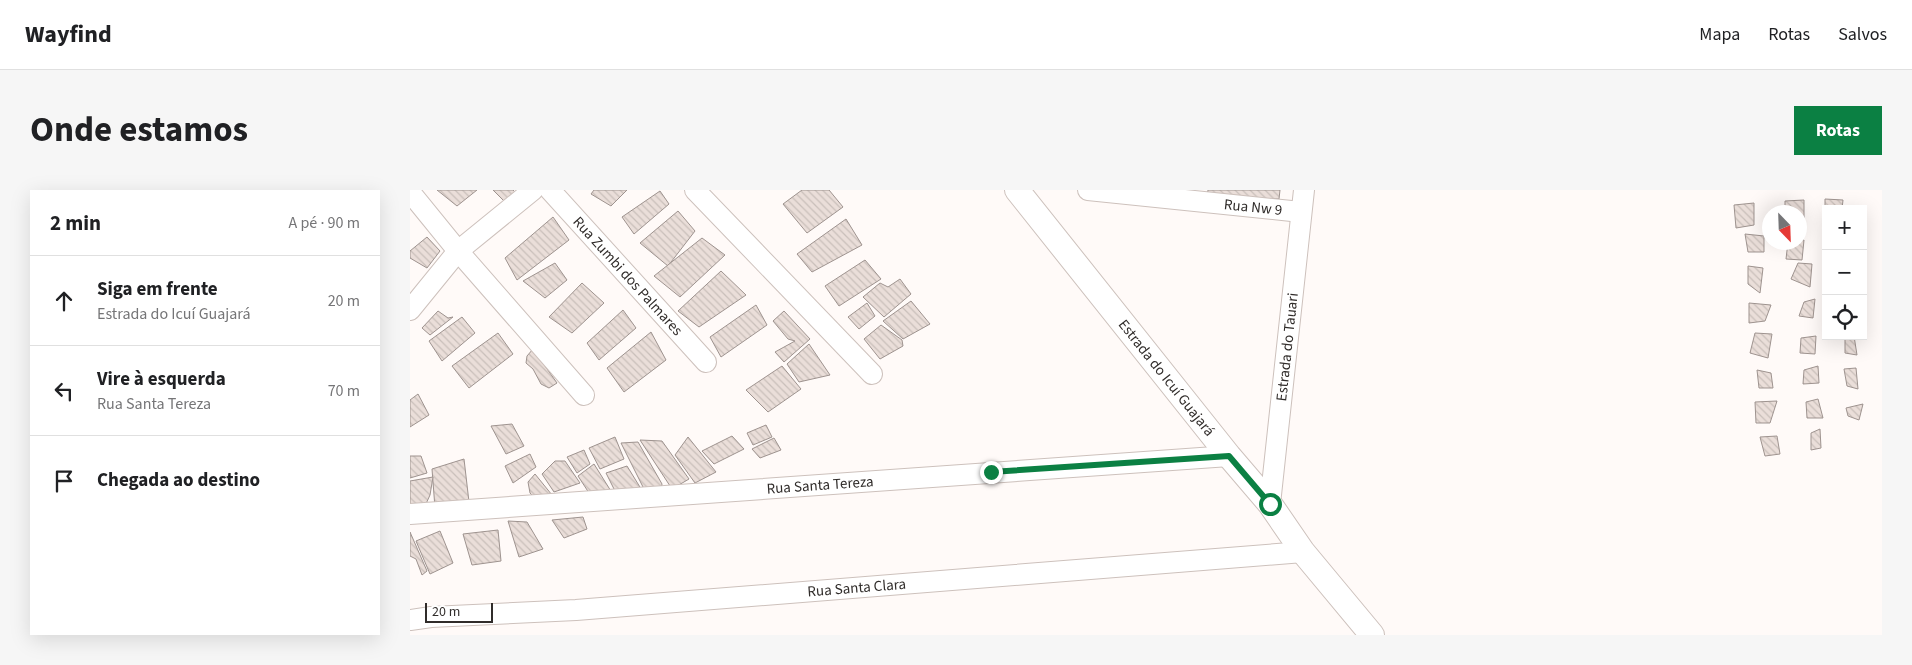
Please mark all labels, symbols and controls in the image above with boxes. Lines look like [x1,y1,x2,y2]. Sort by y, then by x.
text: Wayfind [25,17,112,52]
text: Mapa [1699,22,1740,47]
text: Rotas [1768,22,1810,47]
text: Salvos [1838,22,1887,47]
text: Onde estamos [30,105,248,155]
button: Rotas [1794,106,1882,155]
street label: Rua Nw 9 [1223,194,1283,220]
north arrow [1762,205,1807,250]
map controls [1822,205,1867,340]
button: + [1822,205,1867,250]
text: 2 min [50,208,101,238]
text: A pé · 90 m [289,212,360,234]
street label: Rua Zumbi dos Palmares [568,212,688,340]
button: − [1822,250,1867,295]
text: Siga em frente [97,276,218,303]
icon: ahead [50,287,78,315]
text: 20 m [328,290,360,312]
street label: Estrada do Tauari [1271,292,1303,402]
button: locate [1822,295,1867,340]
text: Estrada do Icuí Guajará [97,303,251,325]
street label: Estrada do Icuí Guajará [1113,315,1220,441]
text: Vire à esquerda [97,366,226,393]
icon: left [50,377,78,405]
text: 70 m [328,380,360,402]
text: Rua Santa Tereza [97,393,211,415]
route end [980,461,1003,484]
icon: arrive [50,467,78,495]
text: Chegada ao destino [97,467,260,494]
street label: Rua Santa Tereza [766,471,874,499]
route start [1259,493,1282,516]
street label: Rua Santa Clara [807,573,907,602]
scale bar [425,600,492,623]
text: 20 m [432,602,460,622]

